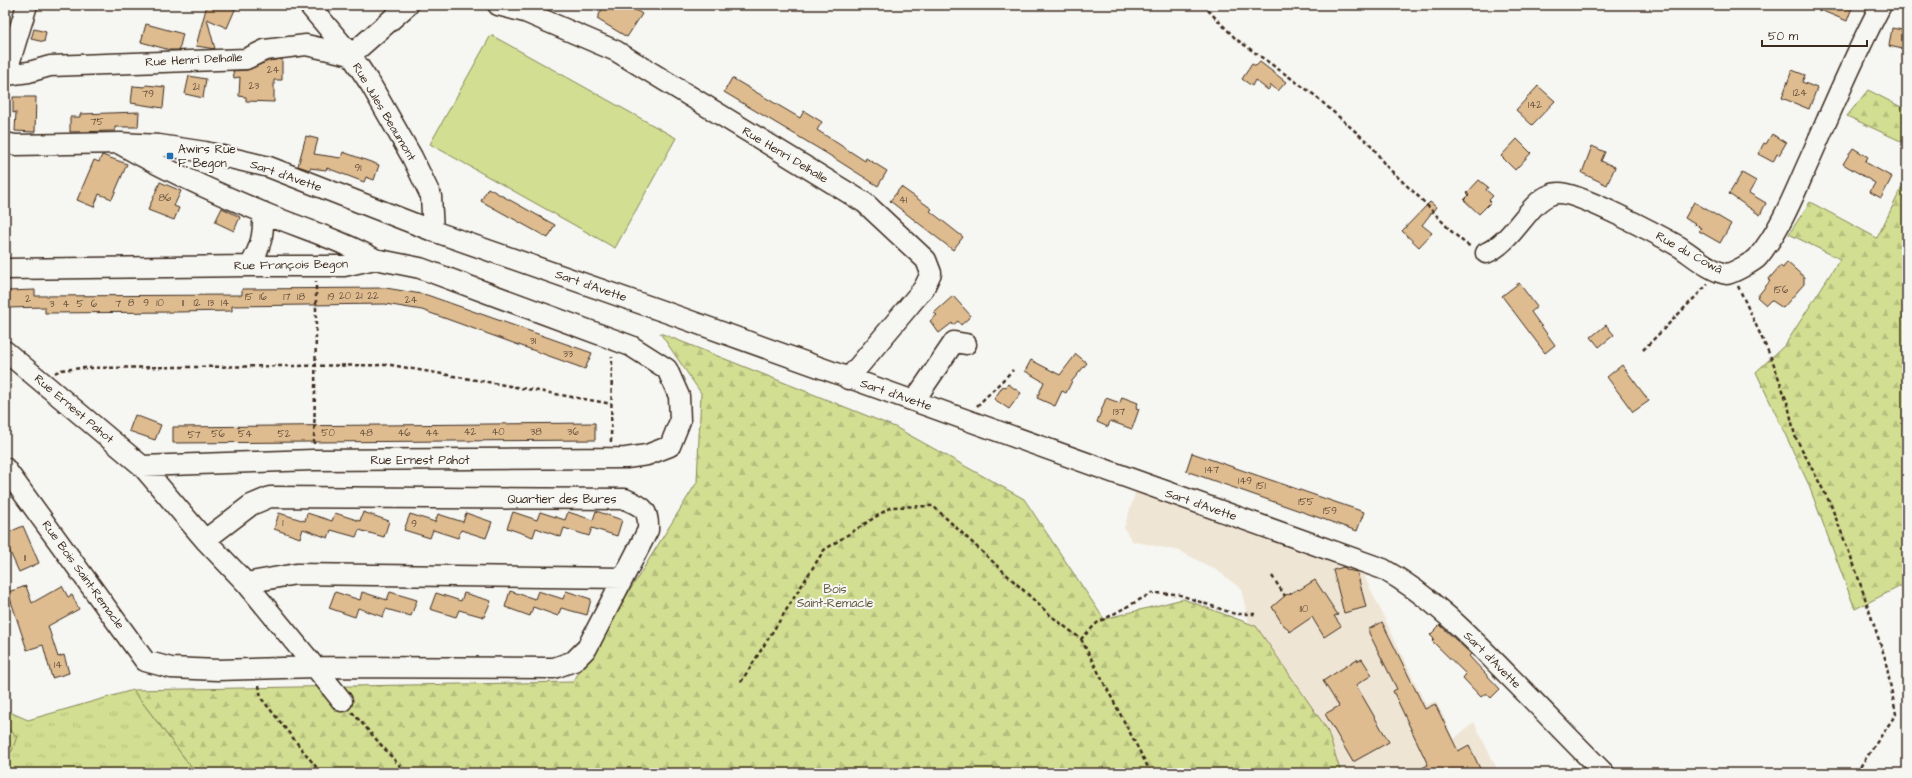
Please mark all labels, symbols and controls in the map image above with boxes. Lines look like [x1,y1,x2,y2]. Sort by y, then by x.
scale bar [1762,22,1867,48]
text: 50 m [1768,28,1799,45]
street label: Rue Henri Delhalle [145,49,244,71]
street label: Rue Jules Beaumont [348,60,420,164]
house number: 24 [267,63,279,77]
house number: 23 [249,79,259,93]
house number: 21 [192,80,200,94]
house number: 124 [1793,86,1807,100]
house number: 79 [142,87,154,101]
house number: 142 [1528,98,1542,112]
house number: 75 [90,115,104,129]
street label: Rue Henri Delhalle [739,123,832,188]
place label: Awirs Rue F. Begon [178,141,236,173]
marker: Awirs Rue F. Begon [165,151,175,161]
street label: Sart d'Avette [248,156,325,196]
house number: 91 [355,161,362,175]
house number: 86 [159,191,172,205]
house number: 41 [899,193,908,207]
street label: Rue du Cowâ [1652,228,1726,278]
street label: Rue François Begon [234,256,348,275]
street label: Sart d'Avette [553,266,630,306]
house number: 156 [1774,283,1789,297]
house number: 20 [339,289,351,303]
house number: 21 [355,289,363,303]
house number: 22 [367,289,379,303]
house number: 15 [245,290,253,304]
house number: 16 [259,290,267,304]
house number: 17 [283,290,291,304]
house number: 18 [297,290,305,304]
house number: 19 [328,290,335,304]
house number: 2 [25,292,31,306]
house number: 24 [405,293,417,307]
house number: 8 [128,296,135,310]
house number: 9 [143,296,149,310]
house number: 10 [156,296,164,310]
house number: 11 [182,296,185,310]
house number: 12 [193,296,201,310]
house number: 13 [208,296,214,310]
house number: 14 [221,296,229,310]
house number: 3 [49,297,55,311]
house number: 4 [63,297,70,311]
house number: 5 [76,297,84,311]
house number: 6 [91,297,98,311]
house number: 7 [115,297,121,311]
house number: 31 [530,334,537,348]
house number: 33 [563,347,573,361]
street label: Rue Ernest Pahot [31,371,118,447]
street label: Sart d'Avette [858,375,935,415]
house number: 137 [1113,405,1125,419]
house number: 42 [464,425,477,439]
house number: 40 [491,425,505,439]
house number: 38 [530,425,542,439]
house number: 36 [567,425,579,439]
house number: 50 [321,426,335,440]
house number: 48 [359,426,373,440]
house number: 46 [397,426,411,440]
house number: 44 [425,426,439,440]
house number: 56 [211,427,225,441]
house number: 54 [238,427,252,441]
house number: 52 [278,427,291,441]
house number: 57 [187,428,201,442]
street label: Rue Ernest Pahot [370,452,470,469]
house number: 147 [1205,463,1219,477]
house number: 149 [1238,474,1252,488]
house number: 151 [1256,479,1267,493]
street label: Sart d'Avette [1163,485,1240,525]
street label: Quartier des Bures [507,491,617,508]
house number: 155 [1298,495,1314,509]
house number: 159 [1323,504,1337,518]
house number: 1 [282,516,284,530]
street label: Rue Bois Saint-Remacle [38,517,129,633]
house number: 9 [411,517,417,531]
house number: 11 [24,551,27,565]
park label: Bois Saint-Remacle [797,581,874,612]
house number: 110 [1300,602,1308,616]
street label: Sart d'Avette [1460,628,1525,693]
house number: 14 [54,658,62,672]

